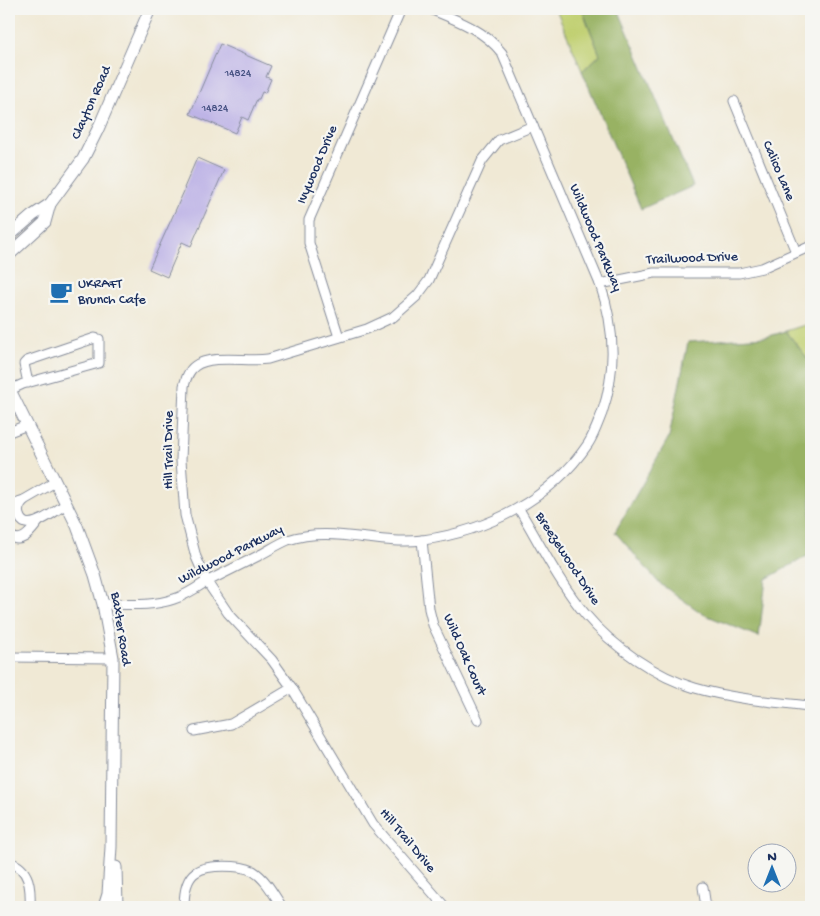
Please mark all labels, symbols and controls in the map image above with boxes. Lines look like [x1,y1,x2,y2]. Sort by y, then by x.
street label: Clayton Road [68,62,117,142]
house number: 14824 [224,68,252,80]
house number: 14824 [201,103,229,115]
street label: Ivywood Drive [294,122,343,207]
street label: Calico Lane [758,138,799,204]
street label: Wildwood Parkway [565,182,625,294]
street label: Trailwood Drive [645,249,739,269]
place label: UKRAFT Brunch Cafe [77,276,147,309]
cafe icon: UKRAFT Brunch Cafe [48,279,74,305]
street label: Hill Trail Drive [161,410,178,489]
street label: Breezewood Drive [530,508,604,609]
street label: Wildwood Parkway [176,521,286,589]
street label: Baxter Road [106,590,134,669]
street label: Wild Oak Court [438,612,490,700]
street label: Hill Trail Drive [375,805,439,877]
north arrow [748,844,798,894]
text: N [767,849,777,866]

